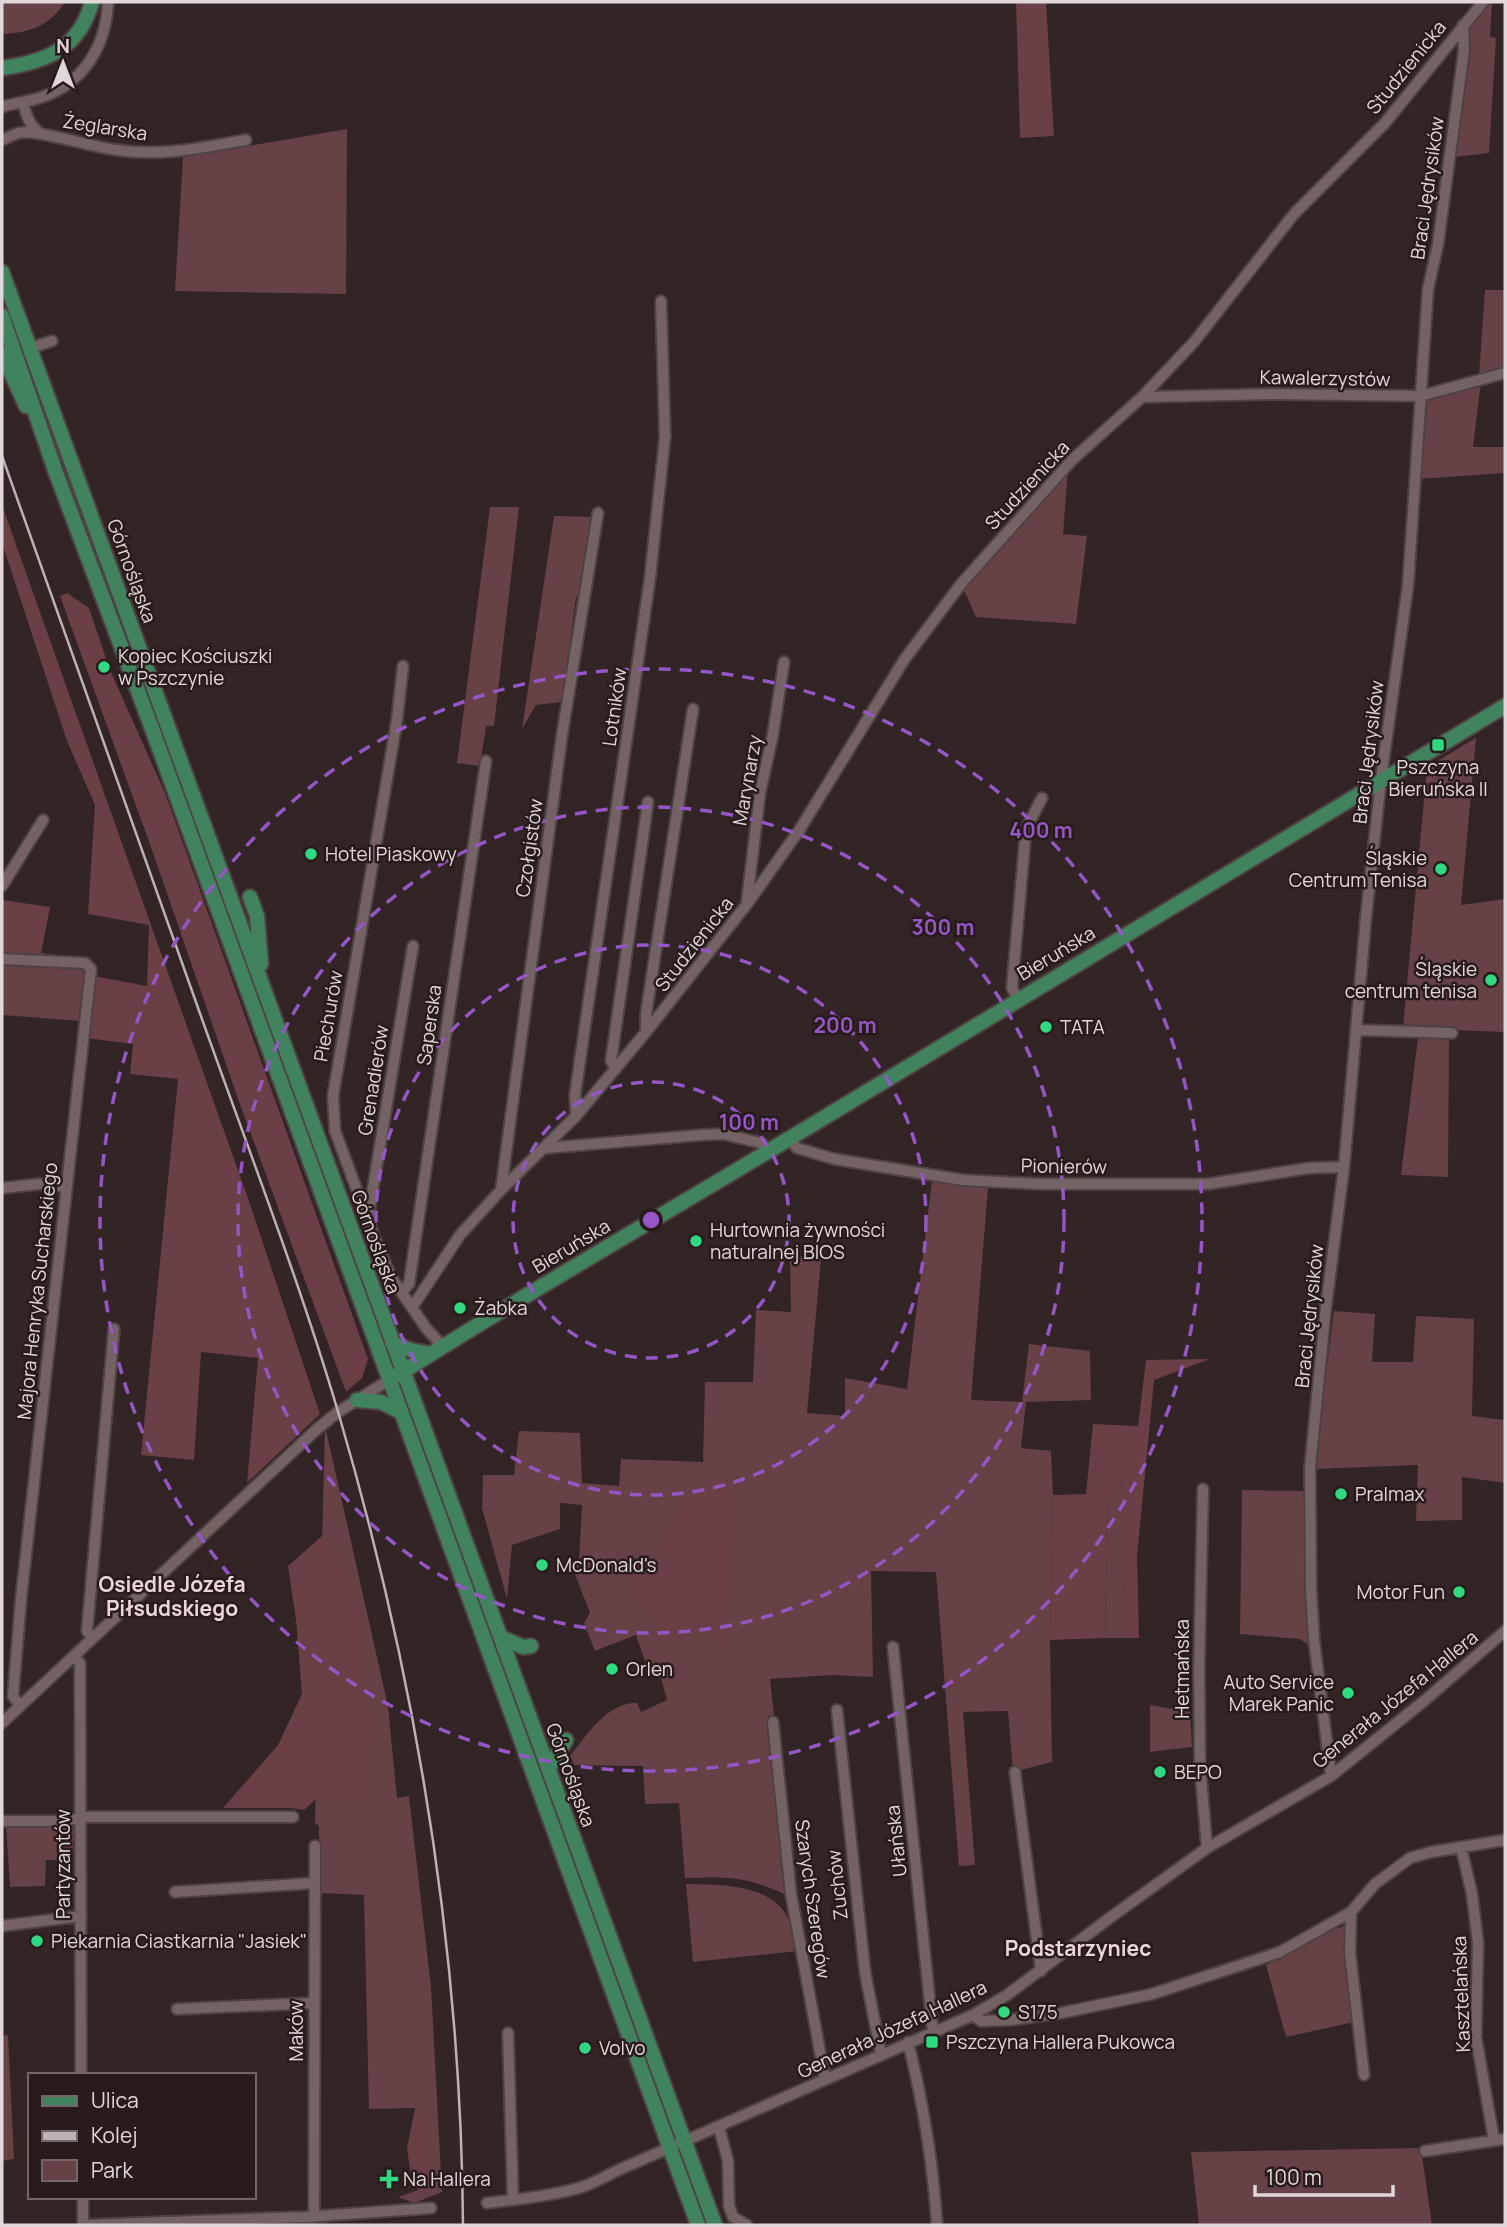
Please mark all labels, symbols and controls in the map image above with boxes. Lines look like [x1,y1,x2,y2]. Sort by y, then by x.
street label: Studzienicka [1360,15,1452,119]
north arrow [28,28,98,98]
text: N [56,33,70,59]
street label: Żeglarska [61,107,149,147]
street label: Braci Jędrysików [1404,114,1450,261]
street label: Kawalerzystów [1259,364,1391,392]
street label: Studzienicka [979,435,1075,535]
street label: Górnośląska [101,515,163,627]
place label: Kopiec Kościuszki w Pszczynie [118,643,272,691]
marker: Kopiec Kościuszki w Pszczynie [96,659,112,675]
street label: Lotników [596,666,632,748]
street label: Braci Jędrysików [1346,678,1390,825]
street label: Marynarzy [726,733,768,827]
marker: Pszczyna Bieruńska II [1430,737,1446,753]
place label: Pszczyna Bieruńska II [1388,754,1488,802]
street label: Czołgistów [509,797,549,899]
text: 400 m [1009,816,1073,844]
place label: Hotel Piaskowy [325,841,457,867]
place label: Śląskie Centrum Tenisa [1289,845,1427,893]
marker: Hotel Piaskowy [303,846,319,862]
marker: Śląskie Centrum Tenisa [1433,861,1449,877]
street label: Studzienicka [649,891,739,997]
text: 300 m [912,913,974,941]
street label: Bieruńska [1012,920,1100,986]
place label: Śląskie centrum tenisa [1345,956,1477,1004]
street label: Piechurów [307,968,349,1064]
marker: Śląskie centrum tenisa [1483,972,1499,988]
street label: Saperska [410,983,448,1067]
text: 200 m [813,1011,877,1039]
place label: TATA [1060,1014,1105,1040]
marker: TATA [1038,1019,1054,1035]
street label: Grenadierów [351,1022,395,1137]
text: 100 m [719,1108,779,1136]
street label: Pionierów [1021,1152,1108,1180]
street label: Majora Henryka Sucharskiego [11,1161,63,1421]
street label: Górnośląska [345,1186,407,1298]
centre of rings [639,1208,663,1232]
street label: Bieruńska [527,1213,615,1279]
place label: Hurtownia żywności naturalnej BIOS [710,1217,885,1265]
marker: Hurtownia żywności naturalnej BIOS [688,1233,704,1249]
street label: Braci Jędrysików [1289,1243,1330,1389]
place label: Żabka [474,1295,527,1321]
marker: Żabka [452,1300,468,1316]
place label: Pralmax [1355,1481,1425,1507]
marker: Pralmax [1333,1486,1349,1502]
place label: McDonald's [556,1552,657,1578]
marker: McDonald's [534,1557,550,1573]
district label: Osiedle Józefa Piłsudskiego [98,1570,246,1622]
place label: Motor Fun [1357,1579,1445,1605]
marker: Motor Fun [1451,1584,1467,1600]
street label: Hetmańska [1169,1619,1195,1719]
street label: Generała Józefa Hallera [1307,1624,1483,1774]
place label: Orlen [626,1656,673,1682]
marker: Orlen [604,1661,620,1677]
place label: Auto Service Marek Panic [1223,1669,1334,1717]
marker: Auto Service Marek Panic [1340,1685,1356,1701]
street label: Górnośląska [540,1719,602,1831]
place label: BEPO [1174,1759,1222,1785]
marker: BEPO [1152,1764,1168,1780]
street label: Ułańska [879,1804,913,1878]
street label: Partyzantów [50,1809,76,1919]
street label: Szarych Szeregów [789,1818,837,1981]
street label: Zuchów [820,1848,854,1921]
place label: Piekarnia Ciastkarnia "Jasiek" [51,1928,307,1954]
marker: Piekarnia Ciastkarnia "Jasiek" [29,1933,45,1949]
district label: Podstarzyniec [1005,1934,1151,1962]
street label: Kasztelańska [1446,1935,1476,2053]
street label: Generała Józefa Hallera [793,1974,991,2084]
place label: S175 [1018,1999,1058,2025]
street label: Maków [283,2000,309,2062]
marker: S175 [996,2004,1012,2020]
place label: Pszczyna Hallera Pukowca [946,2029,1175,2055]
marker: Pszczyna Hallera Pukowca [924,2034,940,2050]
place label: Volvo [599,2035,646,2061]
marker: Volvo [577,2040,593,2056]
legend [28,2073,256,2199]
text: Ulica [91,2086,139,2114]
text: Kolej [91,2121,137,2149]
scale bar [1255,2154,1393,2198]
text: Park [91,2156,133,2184]
text: 100 m [1266,2163,1322,2191]
place label: Na Hallera [403,2166,491,2192]
marker: Na Hallera [381,2171,397,2187]

